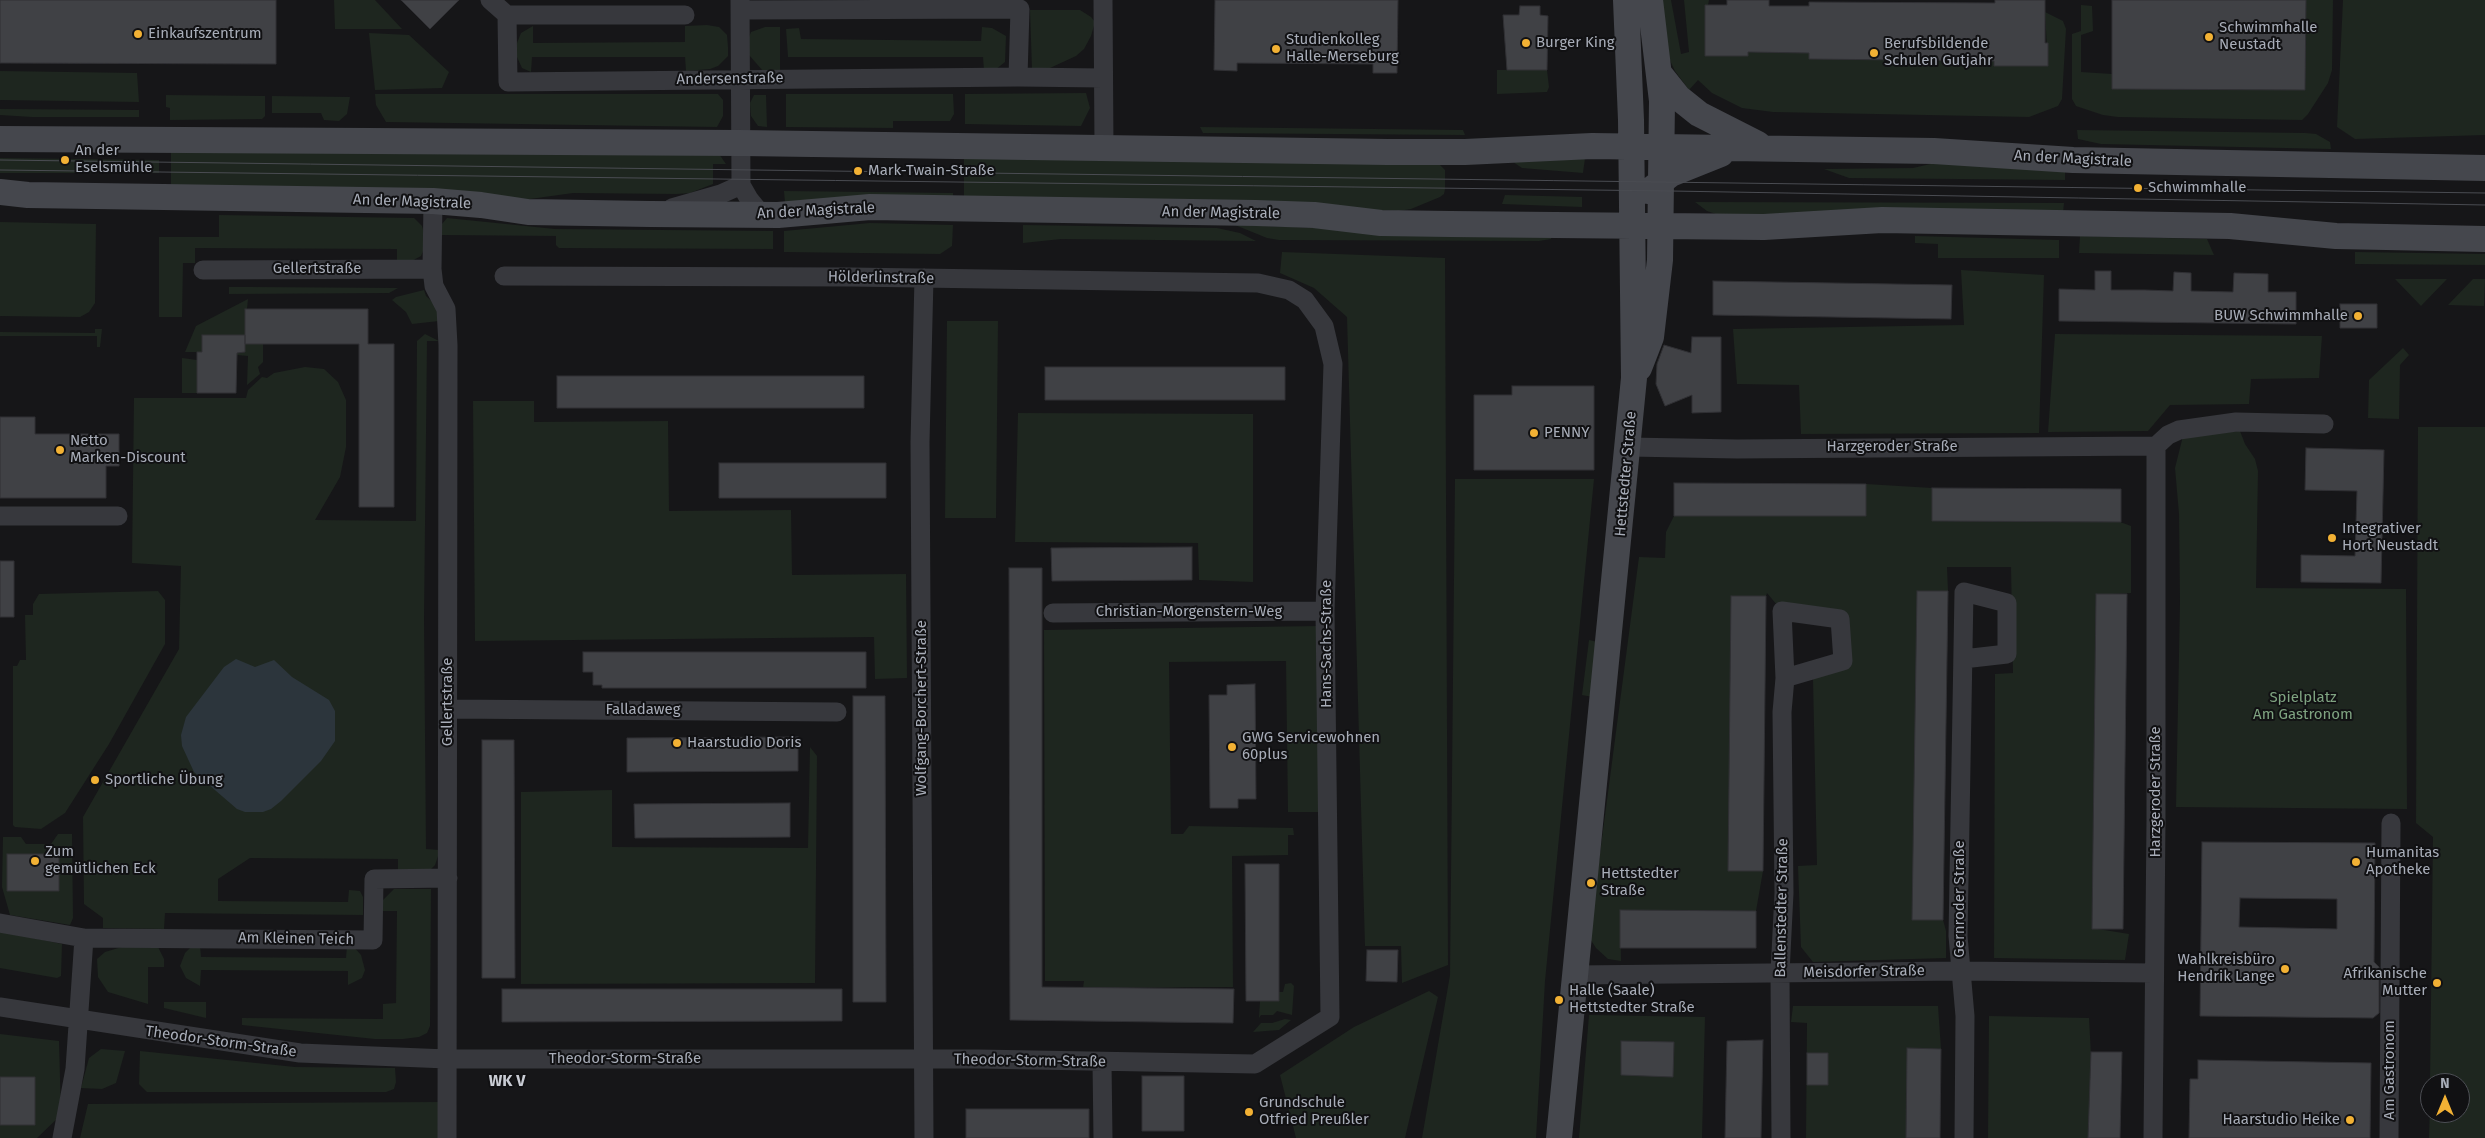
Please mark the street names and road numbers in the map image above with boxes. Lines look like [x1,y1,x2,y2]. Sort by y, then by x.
street label: Andersenstraße [676,69,784,89]
street label: An der Magistrale [2014,147,2132,171]
street label: An der Magistrale [353,191,471,213]
street label: An der Magistrale [757,199,875,223]
street label: An der Magistrale [1162,203,1280,223]
street label: Gellertstraße [273,260,361,278]
street label: Hölderlinstraße [828,268,934,288]
street label: Hettstedter Straße [1612,411,1640,537]
street label: Harzgeroder Straße [1826,438,1958,456]
street label: Hans-Sachs-Straße [1318,580,1336,708]
street label: Christian-Morgenstern-Weg [1096,603,1282,621]
street label: Wolfgang-Borchert-Straße [913,620,931,796]
street label: Gellertstraße [439,658,457,746]
street label: Falladaweg [605,701,681,719]
street label: Harzgeroder Straße [2147,726,2165,858]
street label: Ballenstedter Straße [1772,838,1792,978]
street label: Gernroder Straße [1951,840,1969,958]
street label: Am Kleinen Teich [238,929,354,949]
street label: Meisdorfer Straße [1803,962,1925,982]
street label: Am Gastronom [2381,1020,2399,1120]
street label: Theodor-Storm-Straße [144,1022,298,1062]
street label: Theodor-Storm-Straße [549,1050,701,1068]
street label: Theodor-Storm-Straße [954,1051,1106,1071]

